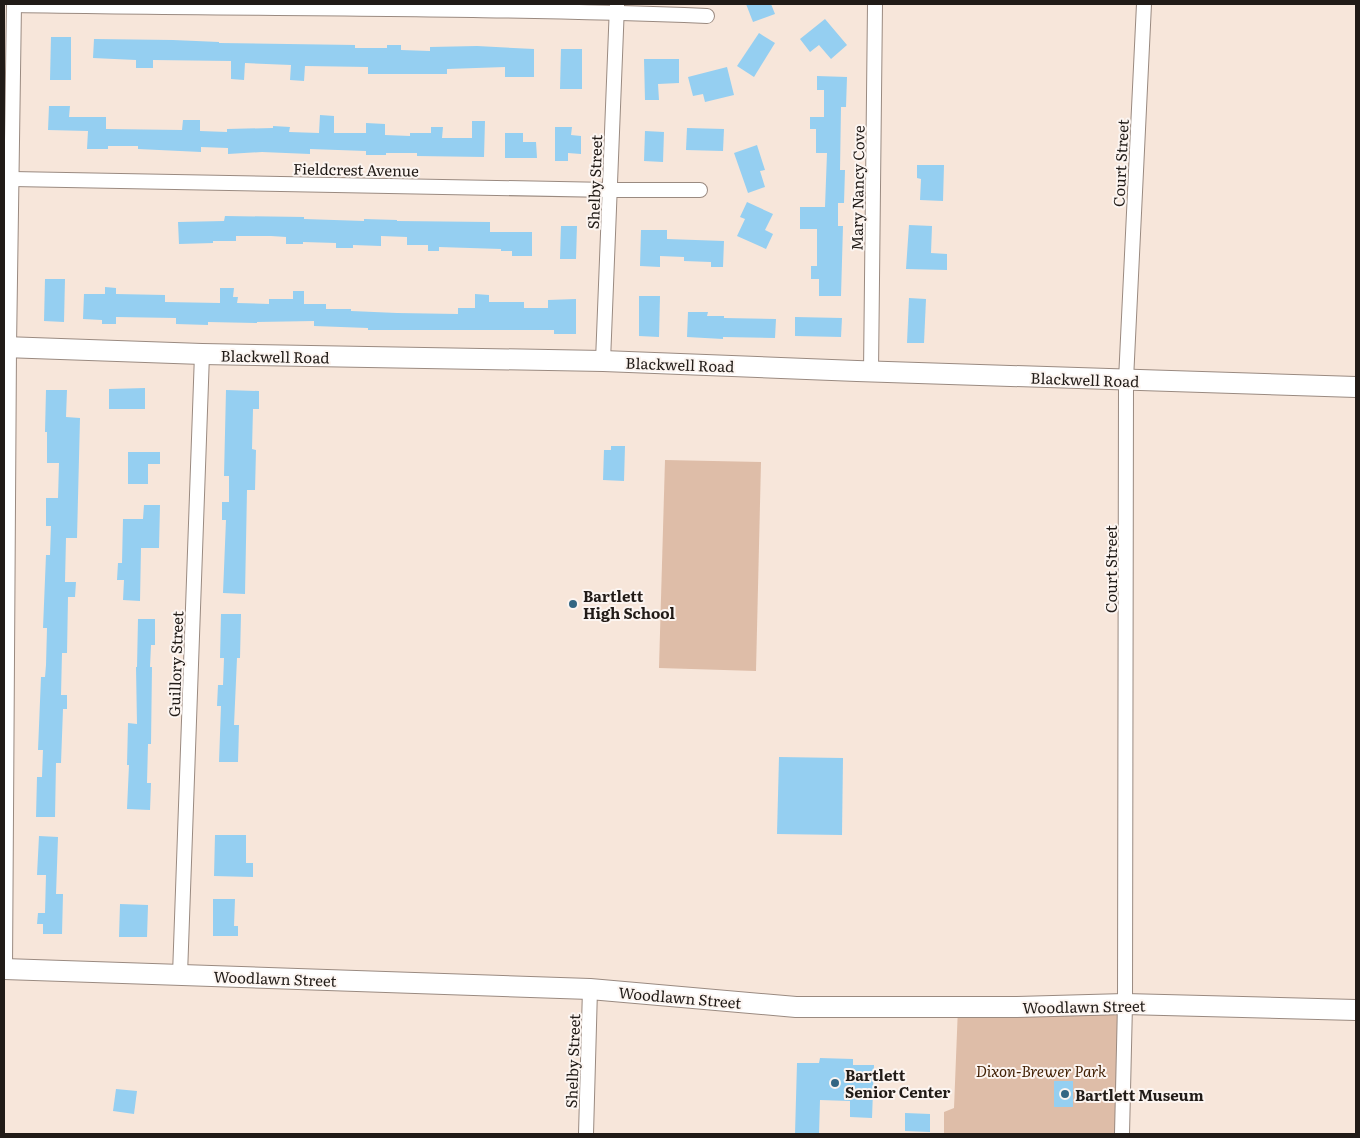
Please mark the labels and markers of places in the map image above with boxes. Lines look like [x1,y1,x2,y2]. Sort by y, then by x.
place label: Bartlett High School [583,584,676,624]
marker: Bartlett High School [567,598,579,610]
place label: Bartlett Senior Center [845,1063,950,1103]
marker: Bartlett Senior Center [829,1077,841,1089]
place label: Bartlett Museum [1075,1083,1204,1106]
marker: Bartlett Museum [1059,1088,1071,1100]

